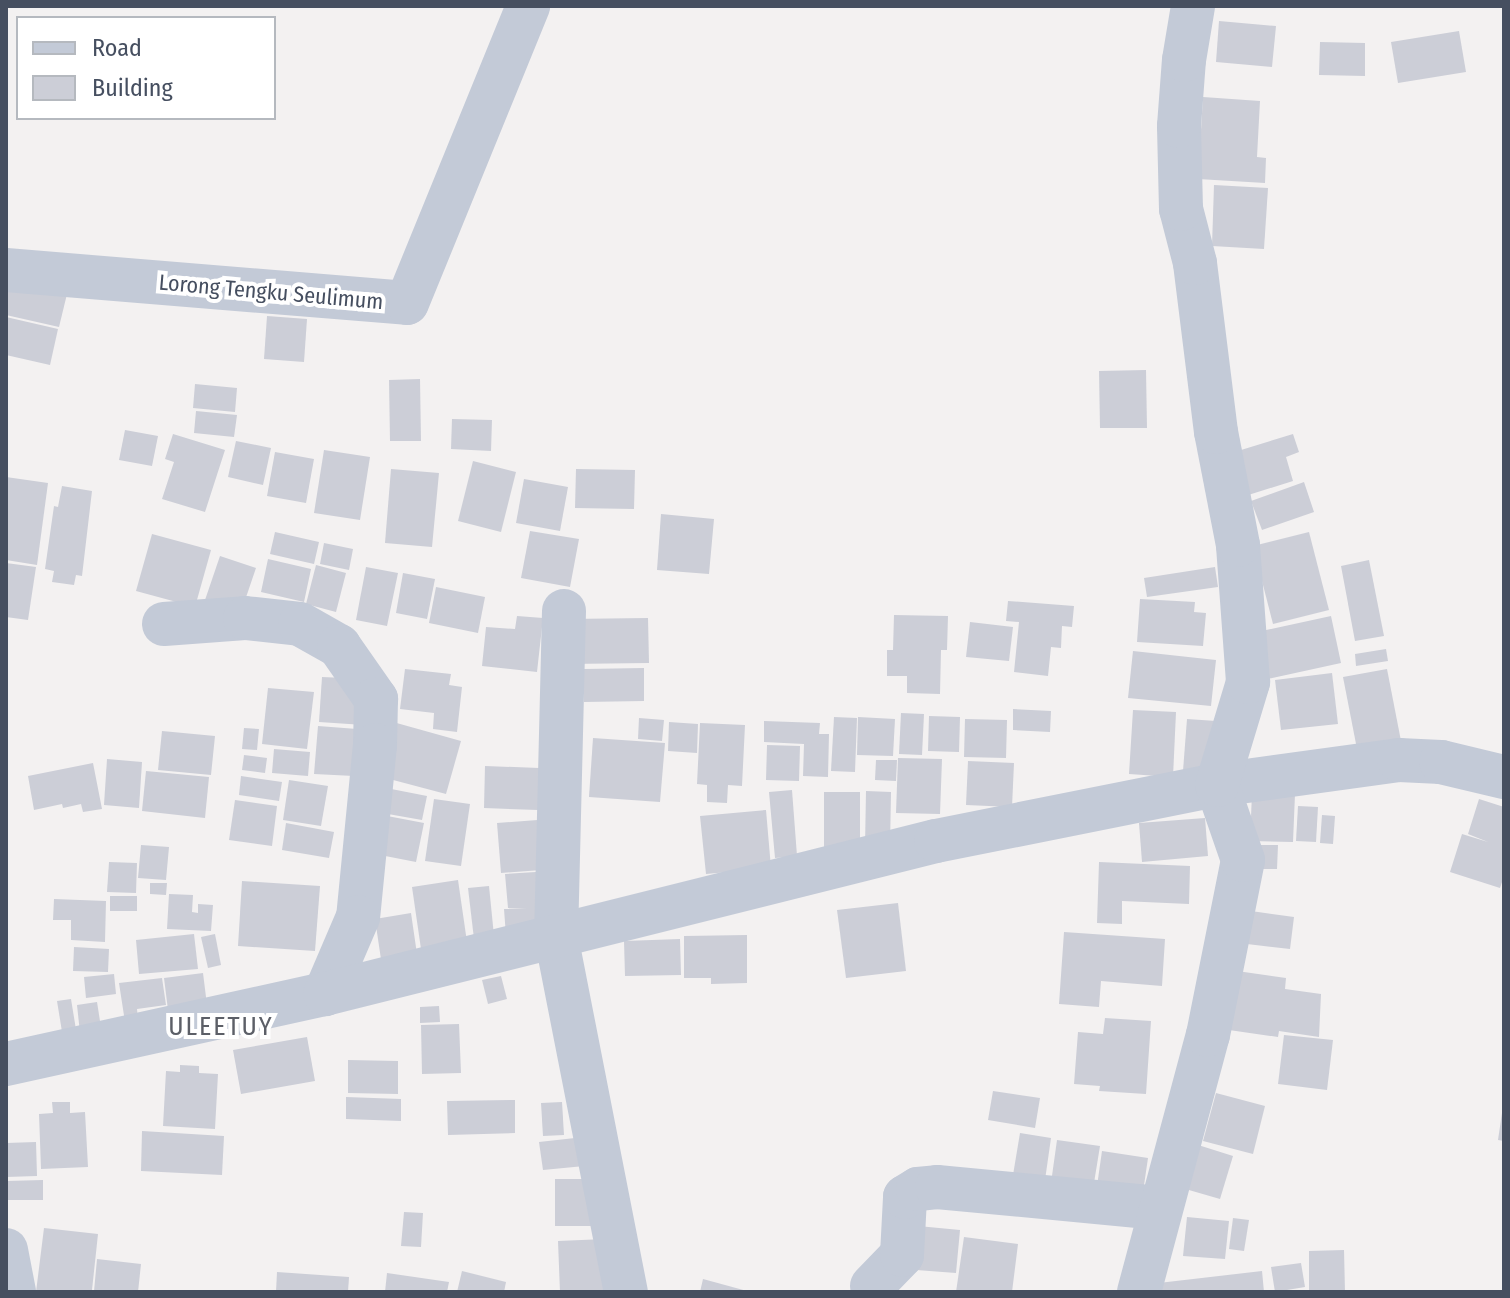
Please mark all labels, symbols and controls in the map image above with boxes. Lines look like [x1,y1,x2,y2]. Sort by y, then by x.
legend [16,16,276,120]
text: Road [92,34,142,62]
text: Building [92,74,173,102]
street label: Lorong Tengku Seulimum [158,269,384,315]
district label: ULEETUY [168,1011,274,1043]

